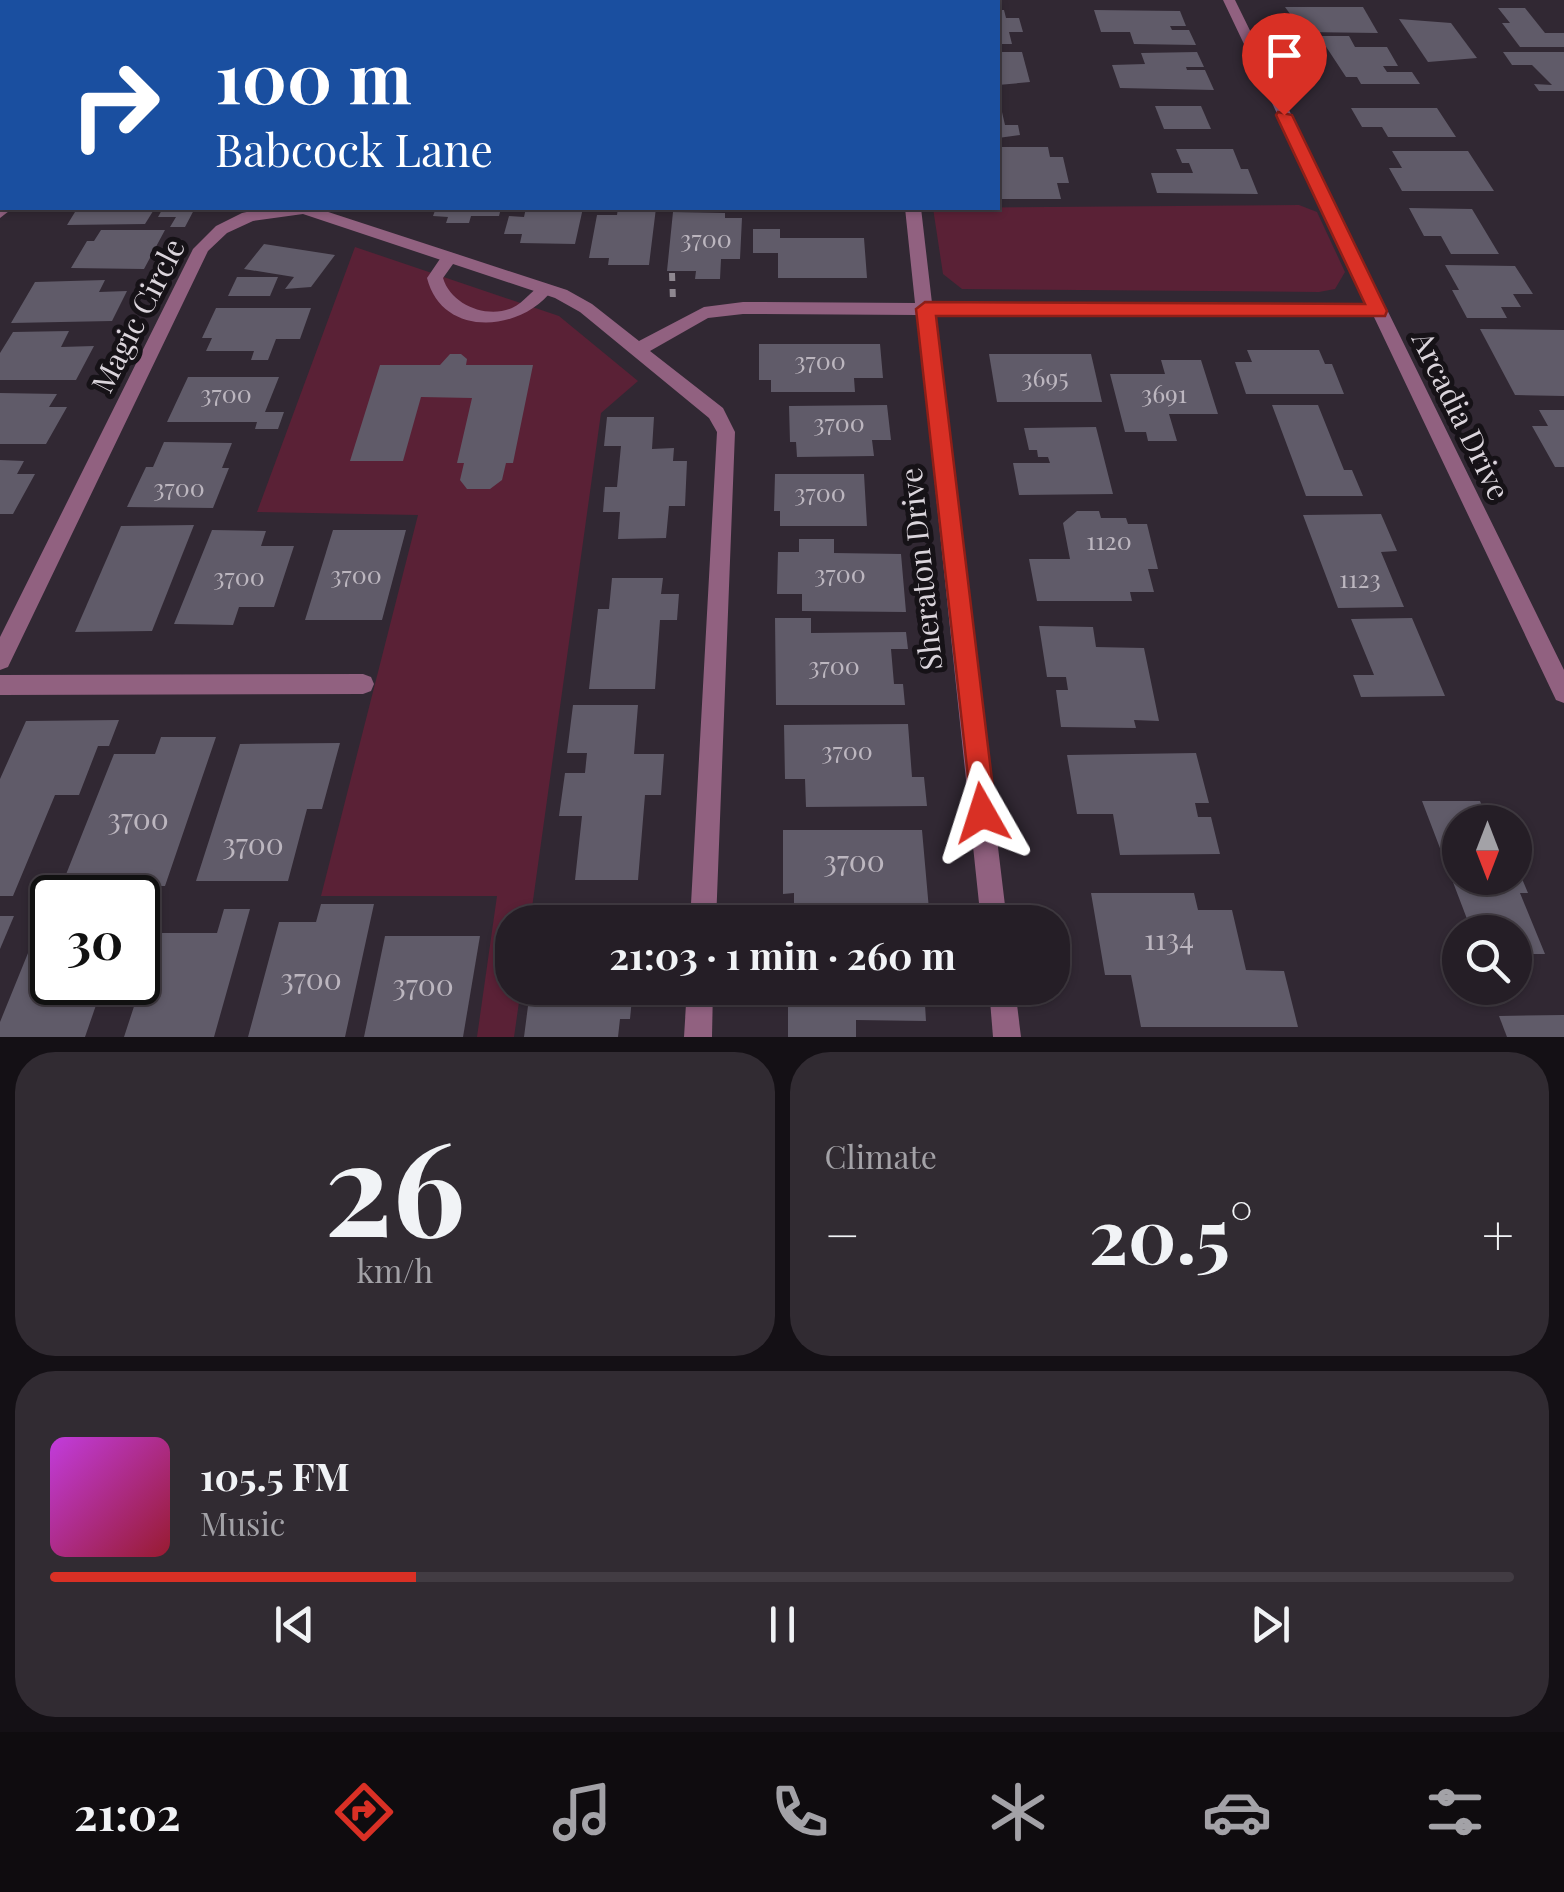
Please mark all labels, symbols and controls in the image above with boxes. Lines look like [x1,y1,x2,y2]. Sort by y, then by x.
pin [1242,13,1327,116]
text: 100 m [215,28,412,122]
icon: arrive [1257,28,1312,83]
icon: right [50,40,180,170]
text: Babcock Lane [215,118,493,178]
house number: 3700 [680,221,732,254]
street label: Magic Circle [81,231,193,399]
street label: Arcadia Drive [1403,323,1520,506]
house number: 3700 [794,343,846,376]
house number: 3695 [1021,360,1069,393]
house number: 3700 [200,376,252,409]
house number: 3691 [1141,376,1187,409]
house number: 3700 [813,405,865,438]
street label: Sheraton Drive [890,466,951,672]
house number: 3700 [153,470,205,503]
house number: 3700 [794,475,846,508]
house number: 1120 [1086,523,1132,556]
house number: 3700 [814,556,866,589]
house number: 3700 [330,557,382,590]
house number: 3700 [213,559,265,592]
house number: 1123 [1339,561,1381,594]
house number: 3700 [808,648,860,681]
house number: 3700 [821,733,873,766]
position arrow [930,761,1034,865]
house number: 3700 [107,798,169,838]
north arrow [1442,805,1532,895]
map controls [1442,805,1532,1005]
house number: 3700 [222,823,284,863]
house number: 3700 [823,840,885,880]
speed limit sign: 30 [30,875,160,1005]
button: search [1442,915,1532,1005]
house number: 1134 [1144,918,1194,958]
text: 21:03 · 1 min · 260 m [609,929,956,980]
house number: 3700 [280,958,342,998]
house number: 3700 [392,964,454,1004]
text: 26 [324,1096,465,1270]
text: Climate [825,1134,937,1177]
text: 20.5° [1089,1183,1253,1283]
text: − [825,1196,860,1270]
text: + [1482,1196,1514,1270]
text: km/h [356,1248,433,1291]
text: 105.5 FM [200,1450,350,1501]
text: Music [200,1501,285,1544]
icon: previous [267,1597,322,1652]
icon: pause [755,1597,810,1652]
icon: next [1243,1597,1298,1652]
icon: directions [329,1777,399,1847]
icon: music [547,1777,617,1847]
icon: phone [765,1777,835,1847]
icon: climate [983,1777,1053,1847]
icon: car [1202,1777,1272,1847]
icon: filters [1420,1777,1490,1847]
text: 21:02 [74,1782,181,1842]

